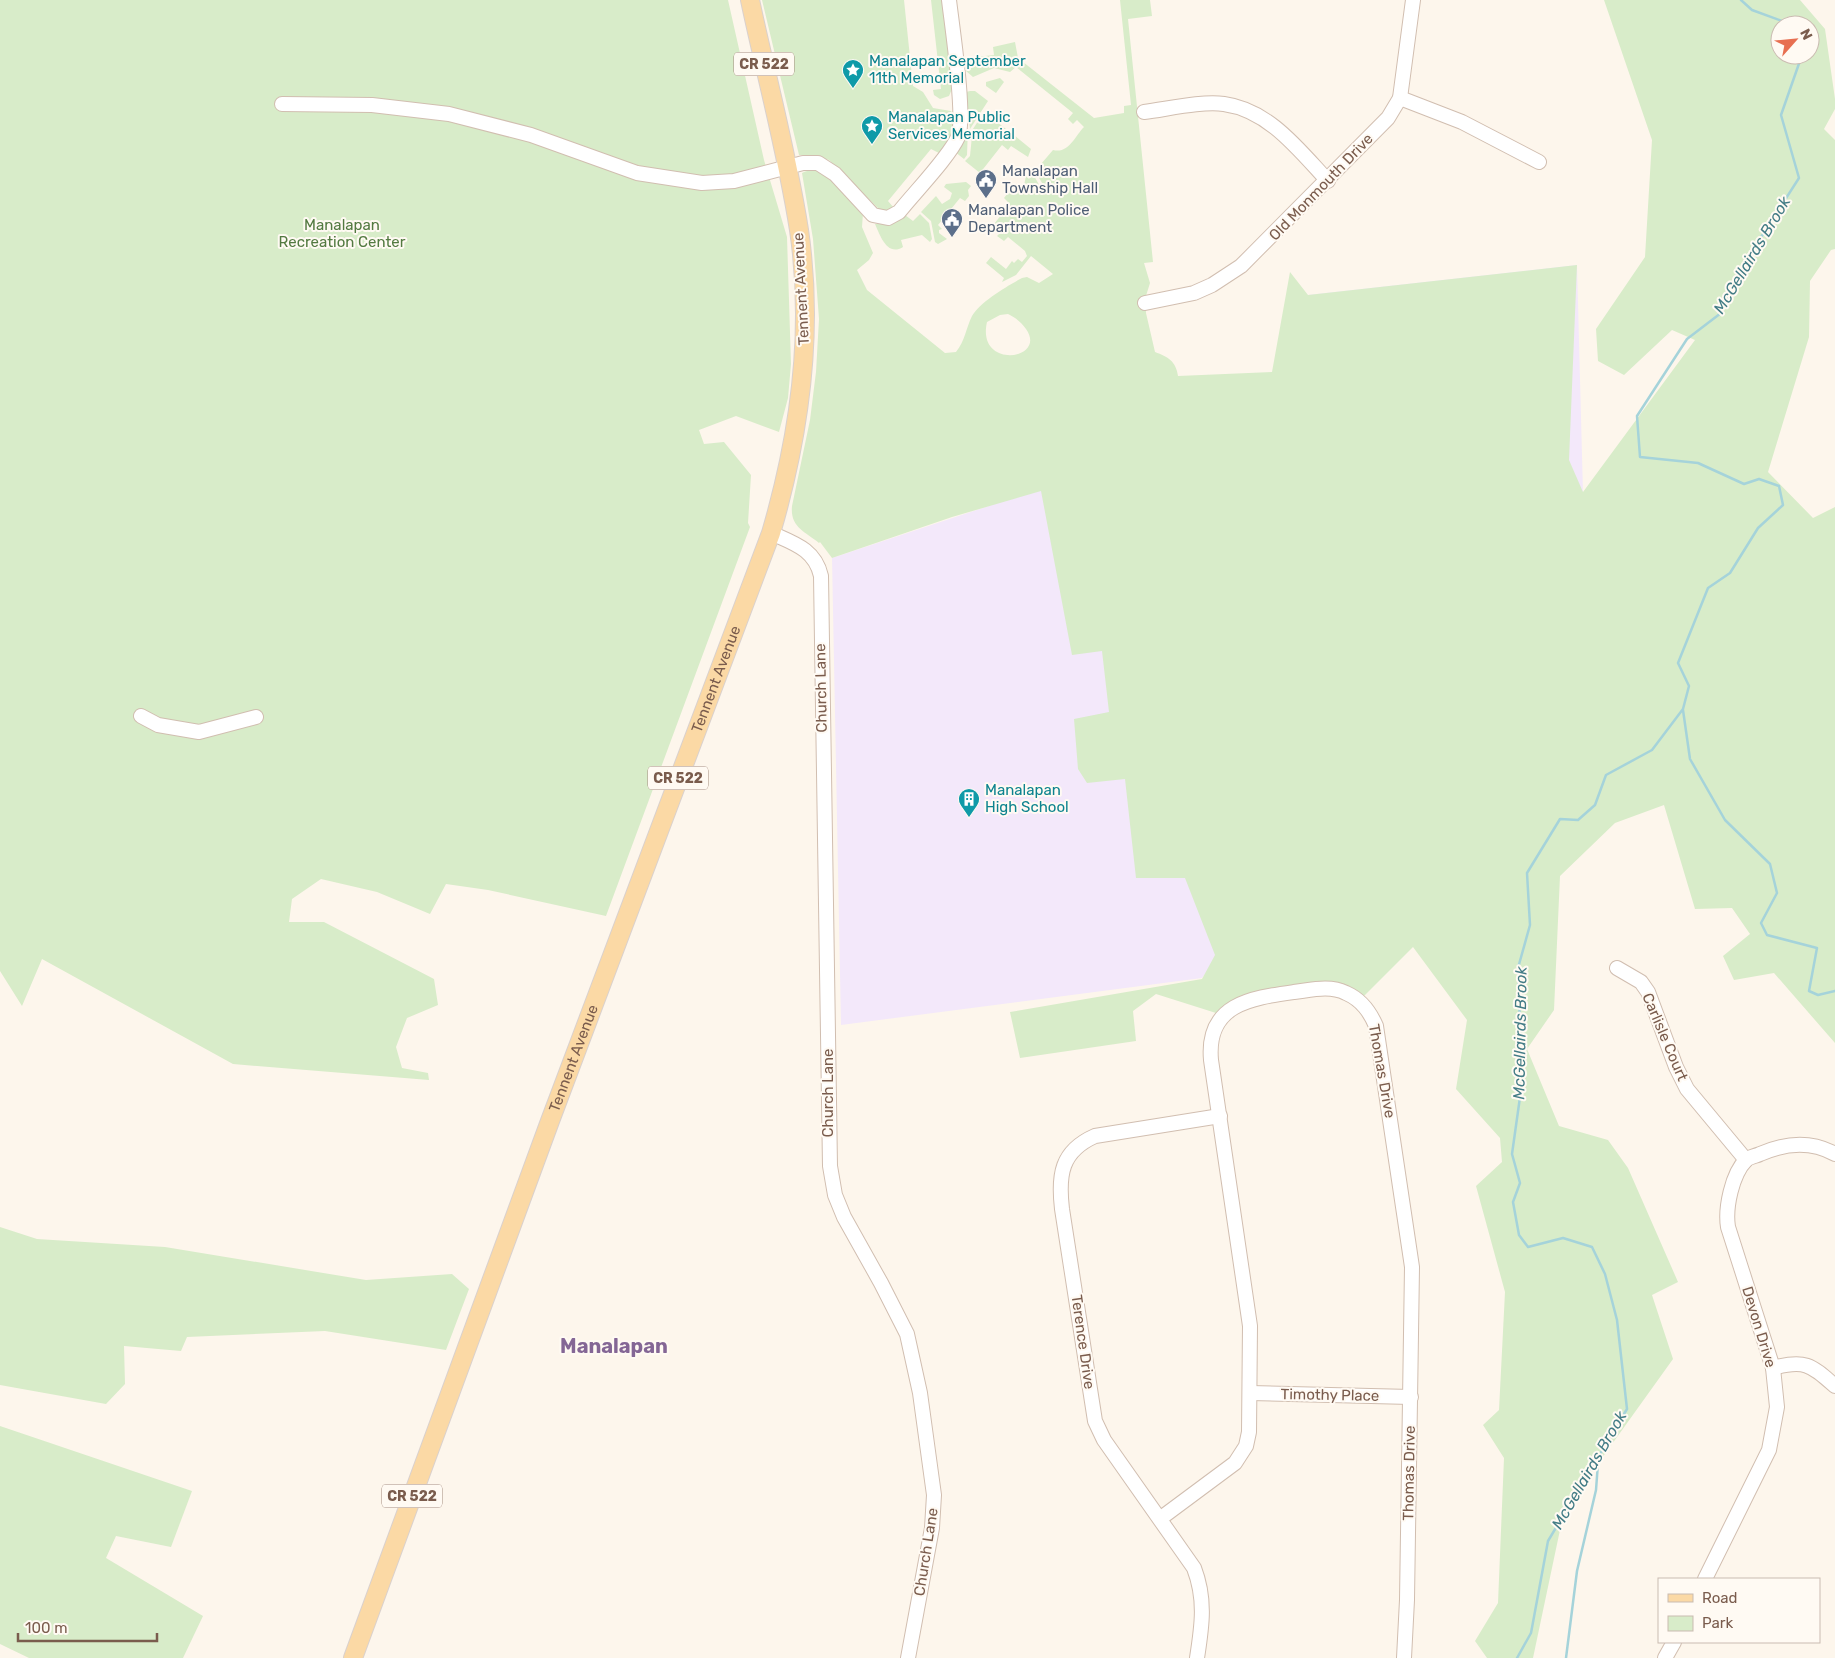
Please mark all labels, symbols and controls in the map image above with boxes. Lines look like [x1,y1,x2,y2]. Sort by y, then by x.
north arrow [1770,15,1820,65]
text: N [1796,26,1816,43]
road number: CR 522 [734,52,794,76]
place label: Manalapan September 11th Memorial [869,52,1026,87]
place icon: Manalapan September 11th Memorial [841,58,865,89]
place label: Manalapan Public Services Memorial [888,108,1015,143]
place icon: Manalapan Public Services Memorial [860,114,884,145]
street label: Old Monmouth Drive [1265,130,1377,244]
place label: Manalapan Township Hall [1002,162,1098,197]
public building icon: Manalapan Township Hall [974,168,998,199]
water label: McGellairds Brook [1709,192,1795,317]
place label: Manalapan Police Department [968,201,1090,236]
public building icon: Manalapan Police Department [940,207,964,238]
park label: Manalapan Recreation Center [279,216,406,251]
street label: Tennent Avenue [789,232,813,346]
street label: Tennent Avenue [688,623,744,735]
street label: Church Lane [811,643,831,733]
road number: CR 522 [648,766,708,790]
place label: Manalapan High School [985,781,1069,816]
building icon: Manalapan High School [957,787,981,818]
water label: McGellairds Brook [1509,965,1531,1100]
street label: Carlisle Court [1638,990,1692,1084]
street label: Tennent Avenue [545,1002,602,1114]
street label: Thomas Drive [1365,1023,1399,1119]
street label: Church Lane [819,1048,837,1138]
street label: Devon Drive [1738,1284,1780,1370]
street label: Terence Drive [1067,1294,1099,1390]
district label: Manalapan [560,1334,668,1358]
street label: Timothy Place [1280,1385,1380,1405]
water label: McGellairds Brook [1547,1407,1631,1533]
street label: Thomas Drive [1399,1425,1419,1521]
road number: CR 522 [382,1484,442,1508]
street label: Church Lane [910,1507,942,1597]
legend [1658,1578,1820,1643]
text: Road [1702,1589,1738,1607]
scale bar [18,1610,156,1642]
text: Park [1702,1614,1733,1632]
text: 100 m [25,1619,67,1637]

